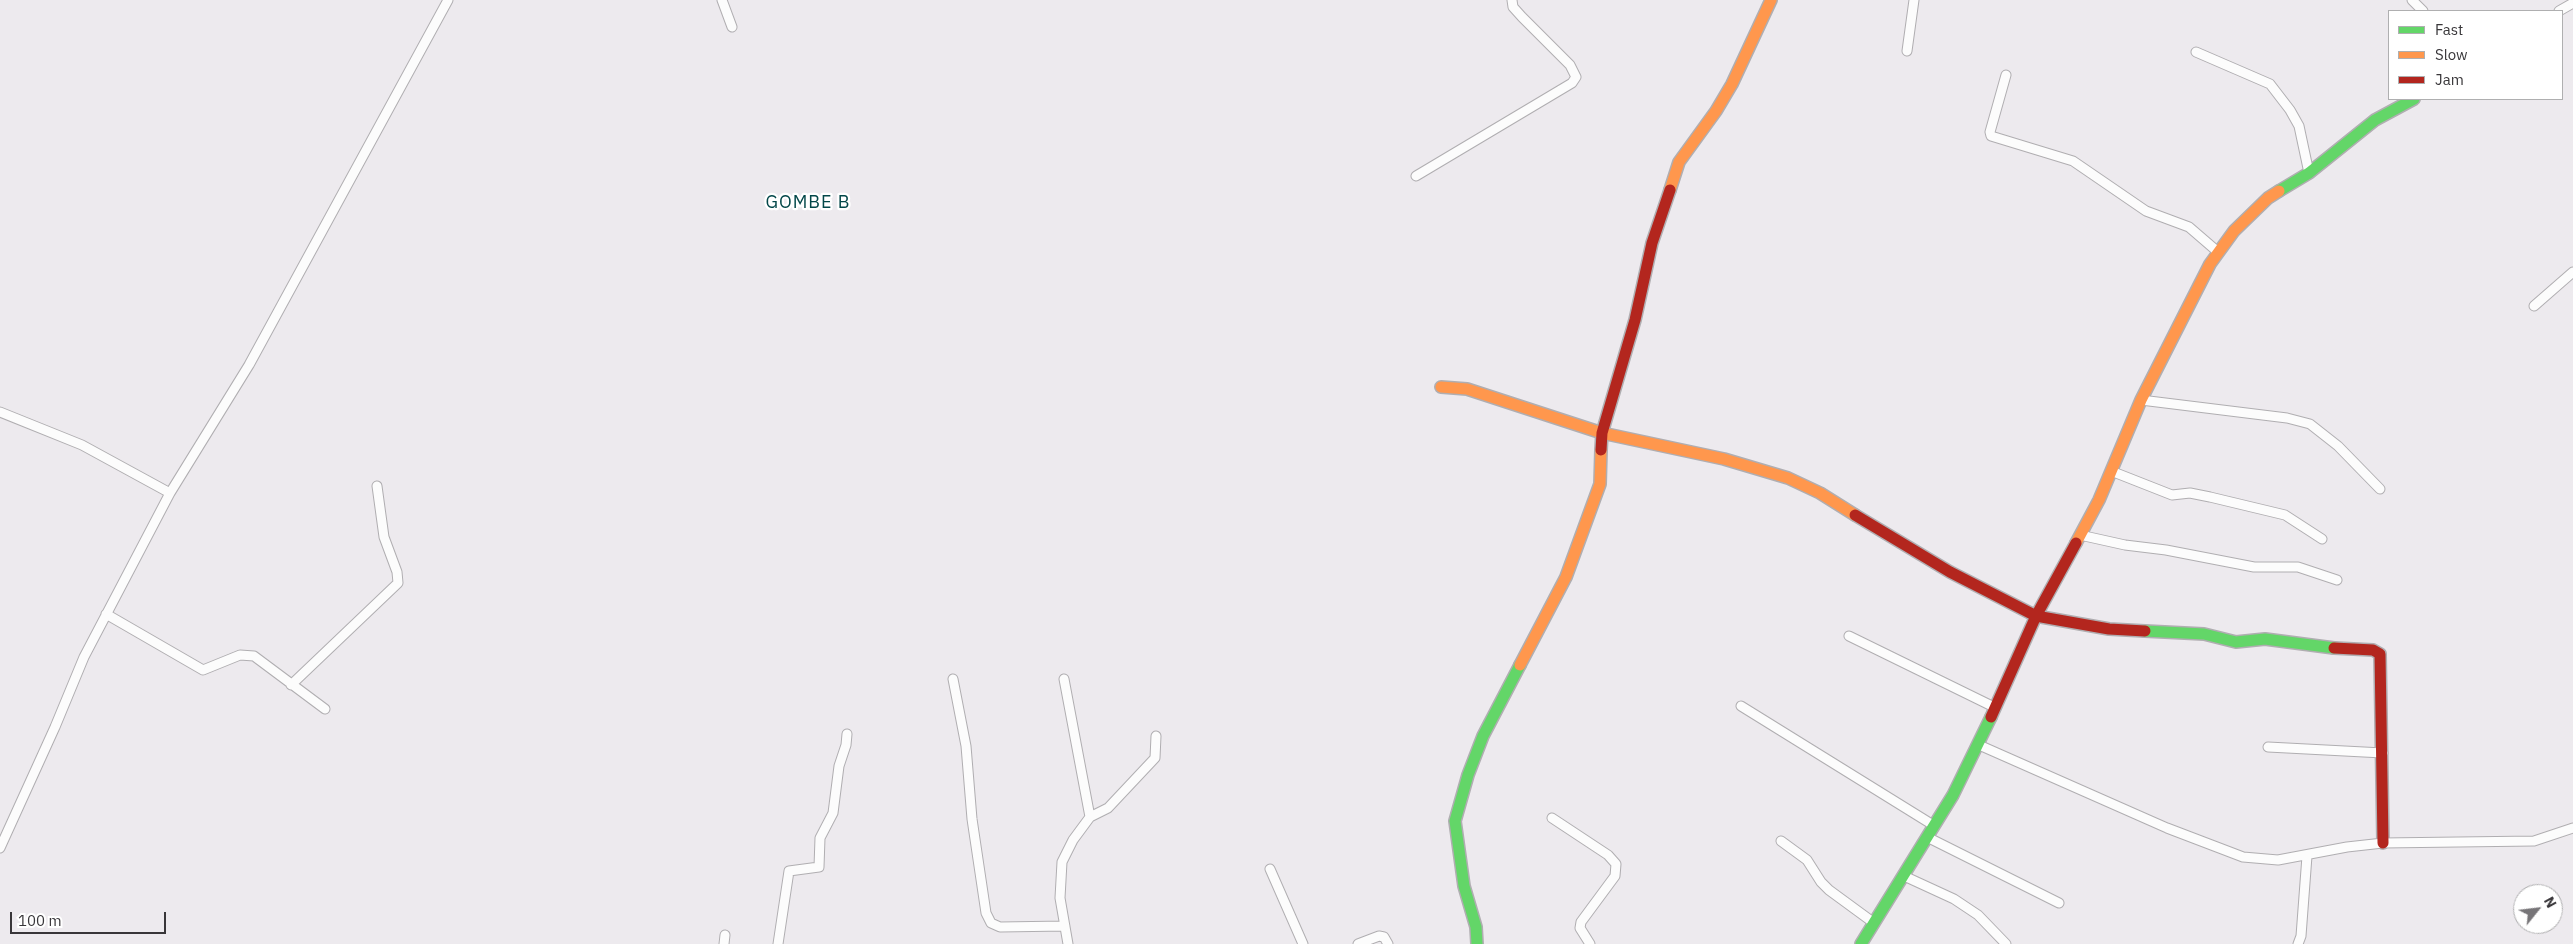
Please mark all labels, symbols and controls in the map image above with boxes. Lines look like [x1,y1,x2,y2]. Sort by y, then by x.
legend [2388,10,2563,100]
text: Fast [2435,20,2463,39]
text: Slow [2435,45,2468,64]
text: Jam [2435,70,2464,89]
district label: GOMBE B [765,192,851,214]
north arrow [2513,884,2563,934]
text: N [2540,893,2561,911]
scale bar [12,902,169,934]
text: 100 m [18,911,62,930]

